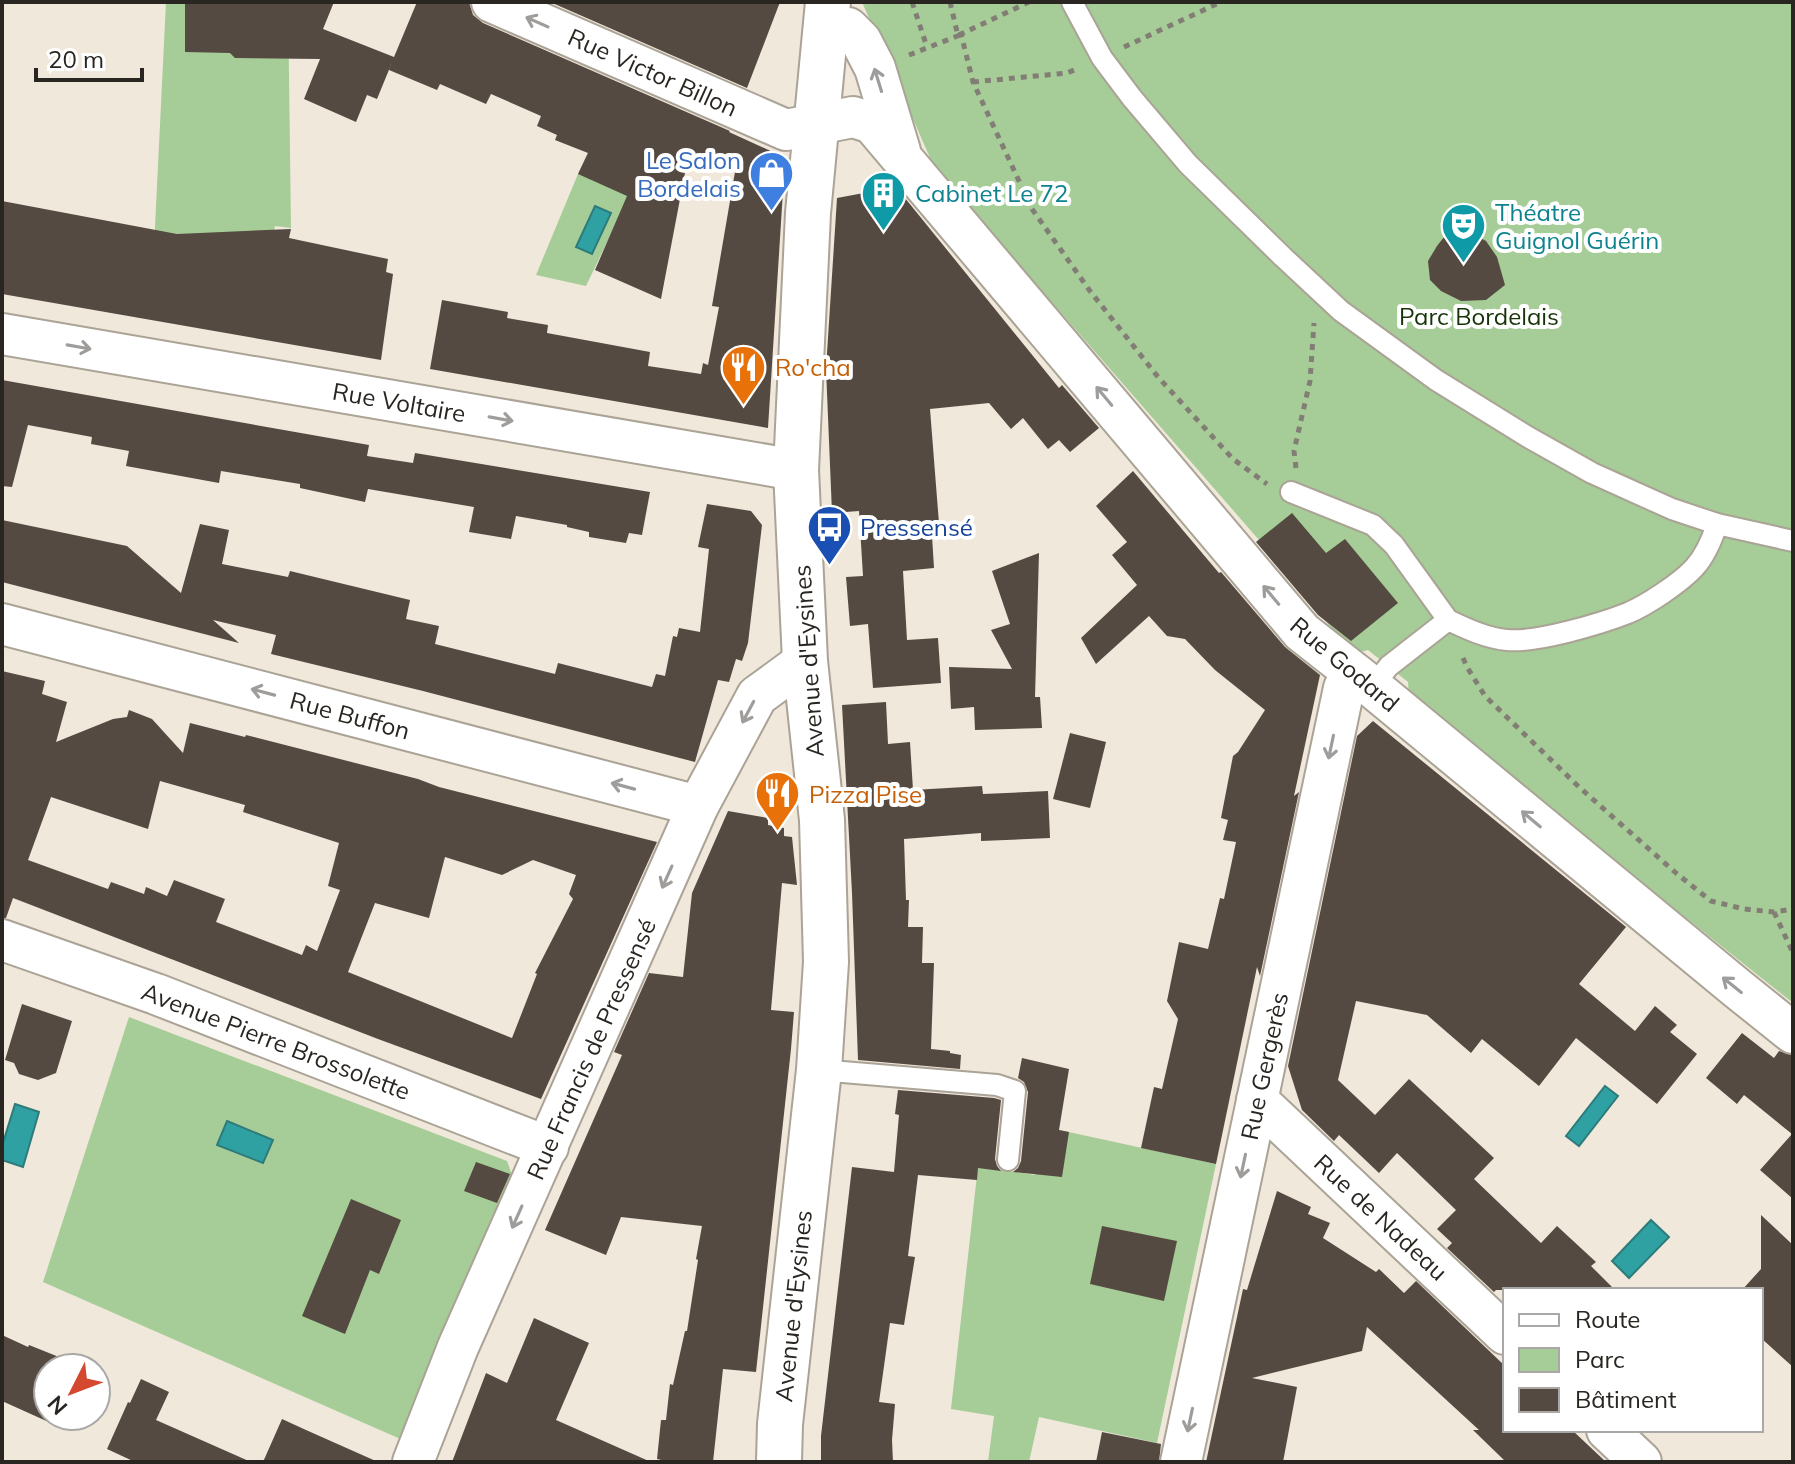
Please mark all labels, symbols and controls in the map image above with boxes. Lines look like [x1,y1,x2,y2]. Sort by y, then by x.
one-way arrow [525,13,550,28]
street label: Rue Victor Billon [564,21,742,123]
scale bar [36,32,142,82]
text: 20 m [48,44,104,74]
one-way arrow [870,68,885,94]
place label: Le Salon Bordelais [637,145,741,203]
shop icon: Le Salon Bordelais [748,150,796,213]
building icon: Cabinet Le 72 [860,169,908,232]
place label: Cabinet Le 72 [915,178,1068,208]
place label: Théatre Guignol Guérin [1495,197,1659,255]
theatre icon: Théatre Guignol Guérin [1440,202,1488,265]
park label: Parc Bordelais [1399,301,1559,331]
one-way arrow [66,340,91,355]
restaurant icon: Ro'cha [720,343,768,406]
place label: Ro'cha [775,352,851,382]
street label: Rue Voltaire [330,376,468,428]
one-way arrow [1095,387,1113,407]
one-way arrow [488,413,513,428]
bus stop icon: Pressensé [805,503,853,566]
place label: Pressensé [860,512,973,542]
street label: Avenue d'Eysines [786,564,830,758]
one-way arrow [1262,586,1280,606]
street label: Rue Godard [1284,610,1406,718]
one-way arrow [251,683,276,698]
street label: Rue Buffon [287,685,413,745]
one-way arrow [740,699,756,723]
one-way arrow [1323,733,1338,759]
restaurant icon: Pizza Pise [754,770,802,833]
one-way arrow [611,777,636,792]
place label: Pizza Pise [809,779,922,809]
one-way arrow [1522,810,1542,828]
one-way arrow [659,865,674,889]
street label: Rue Francis de Pressensé [520,914,662,1184]
street label: Avenue Pierre Brossolette [138,976,414,1106]
one-way arrow [1722,976,1743,993]
street label: Rue Gergerès [1234,990,1294,1142]
street label: Rue de Nadeau [1308,1148,1454,1286]
one-way arrow [1235,1152,1250,1178]
one-way arrow [509,1205,524,1229]
street label: Avenue d'Eysines [768,1209,818,1403]
legend [1503,1288,1763,1432]
text: Route [1575,1304,1640,1334]
text: Parc [1575,1344,1625,1374]
north arrow [32,1352,112,1432]
text: Bâtiment [1575,1384,1676,1414]
text: N [41,1390,73,1421]
one-way arrow [1182,1407,1197,1432]

